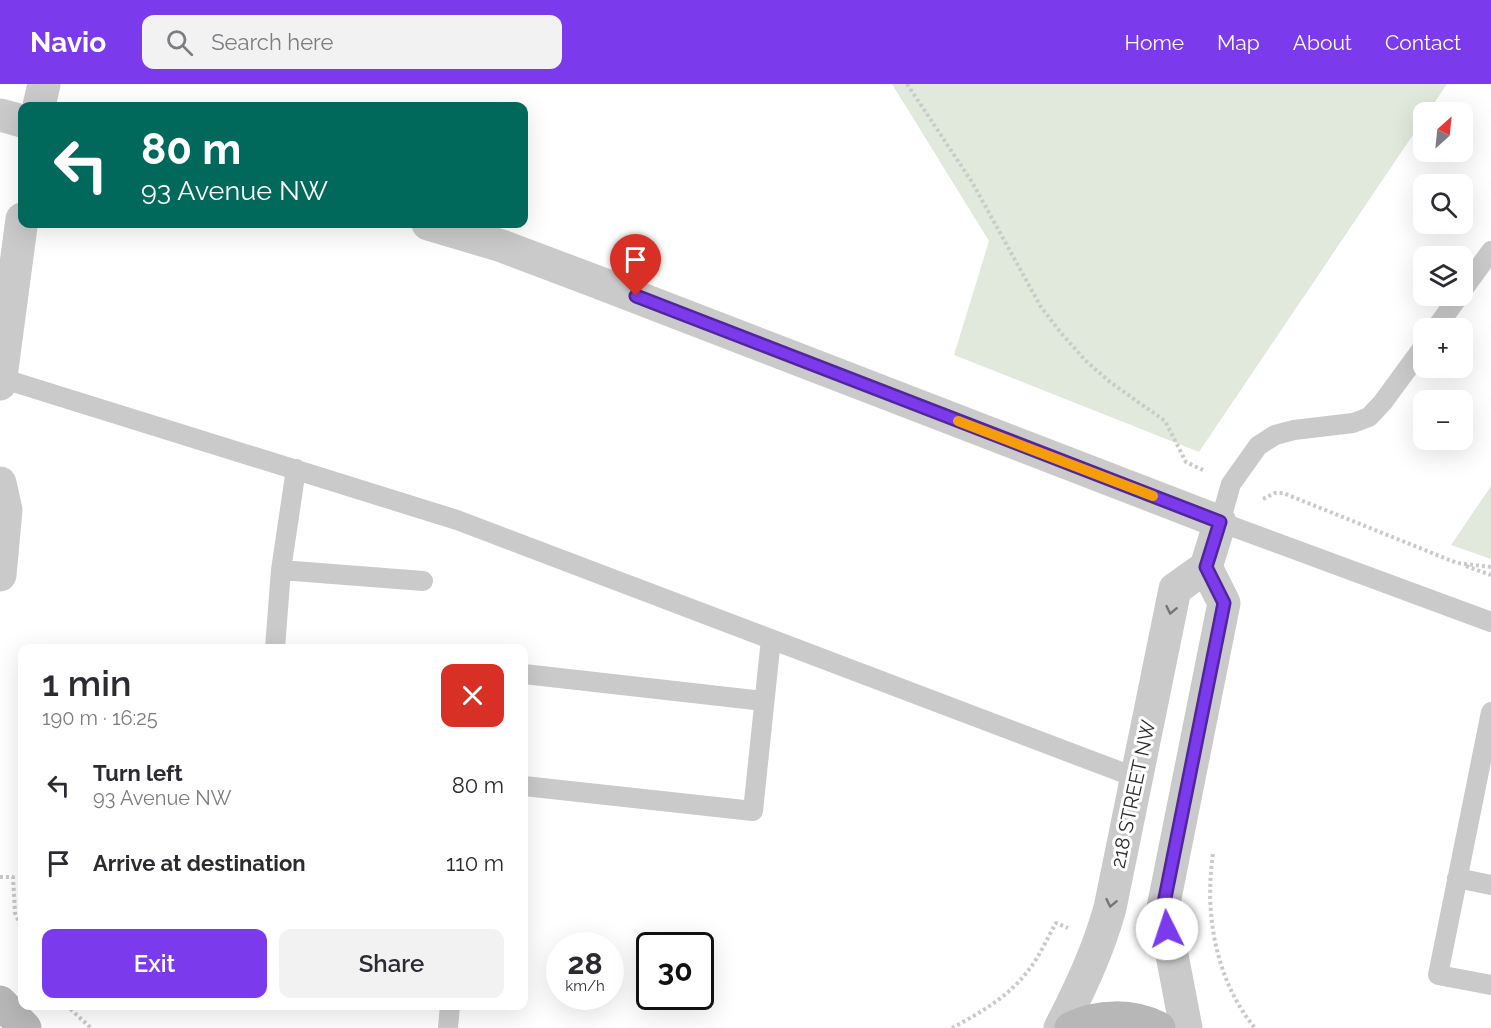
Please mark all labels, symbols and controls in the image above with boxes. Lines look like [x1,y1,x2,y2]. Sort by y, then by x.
search box [142,15,562,69]
text: Navio [30,26,106,59]
icon: search [163,26,196,59]
text: Search here [211,29,333,55]
text: Home [1125,30,1184,55]
text: Map [1217,30,1260,55]
text: About [1293,30,1352,55]
text: Contact [1385,30,1461,55]
north arrow [1413,102,1473,162]
map controls [1413,102,1473,450]
text: 80 m [141,125,241,174]
icon: left [42,126,120,204]
button: search [1413,174,1473,234]
text: 93 Avenue NW [141,175,328,206]
pin [610,234,661,296]
icon: arrive [619,243,652,276]
button: layers [1413,246,1473,306]
button: + [1413,318,1473,378]
button: − [1413,390,1473,450]
one-way arrow [1165,604,1178,614]
text: 1 min [42,662,131,704]
button: close [441,664,504,727]
text: 190 m · 16:25 [42,706,158,730]
street label: 218 STREET NW [1106,718,1160,870]
text: Turn left [93,760,183,786]
icon: left [42,769,75,802]
text: 80 m [452,772,504,798]
text: 93 Avenue NW [93,786,232,810]
icon: arrive [42,847,75,880]
text: Arrive at destination [93,850,306,876]
text: 110 m [446,850,504,876]
position arrow [1135,897,1199,961]
one-way arrow [1105,898,1118,908]
button: Exit [42,929,267,998]
button: Share [279,929,504,998]
speed limit sign: 30 [636,932,714,1010]
text: 28 [567,946,603,981]
text: km/h [565,977,605,995]

